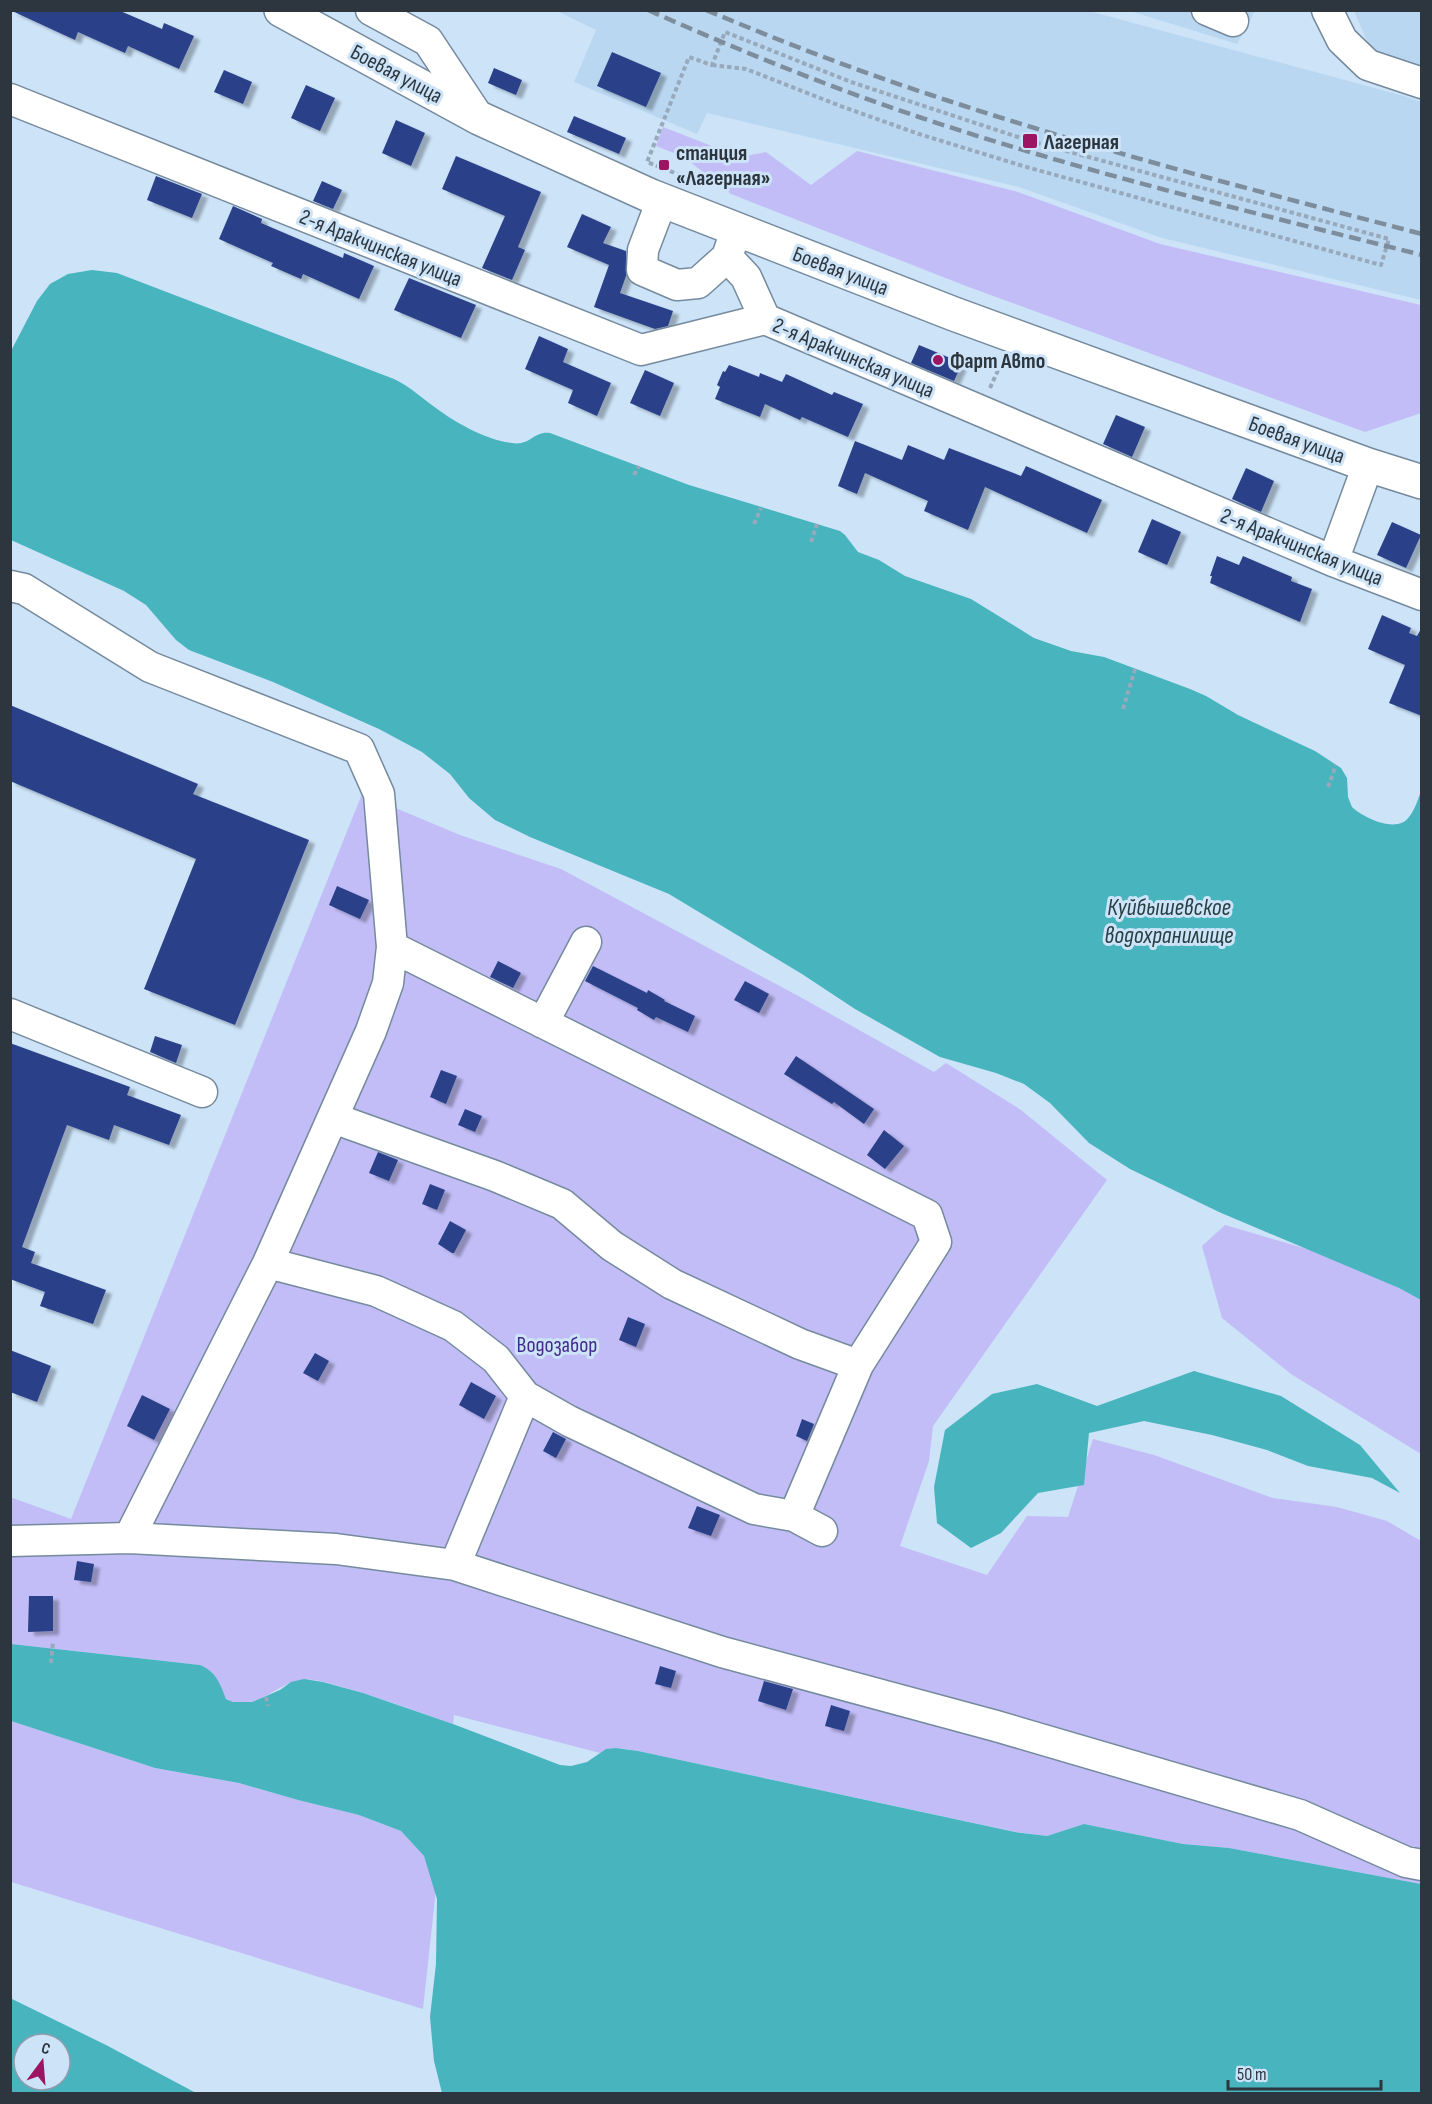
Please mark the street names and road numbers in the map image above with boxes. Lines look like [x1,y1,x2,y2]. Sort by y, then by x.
street label: Боевая улица [346,39,447,110]
street label: 2-я Аракчинская улица [295,204,466,293]
street label: Боевая улица [789,241,892,302]
street label: 2-я Аракчинская улица [769,312,938,405]
street label: Боевая улица [1245,411,1348,470]
street label: 2-я Аракчинская улица [1216,503,1387,592]

